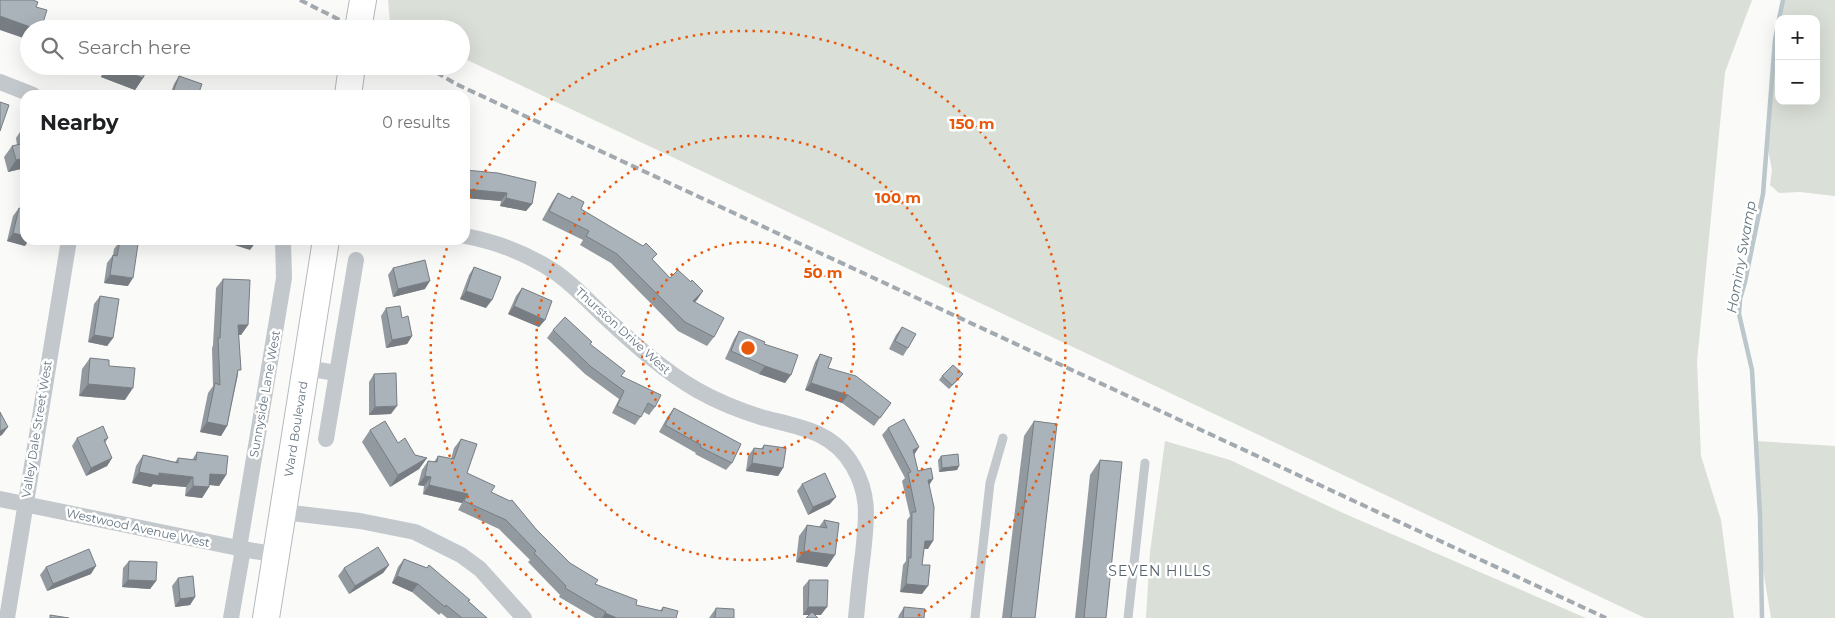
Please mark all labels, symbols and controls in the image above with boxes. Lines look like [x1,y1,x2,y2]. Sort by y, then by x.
map controls [1775,15,1820,105]
button: + [1775,15,1820,60]
search box [20,20,470,75]
icon: search [38,34,66,62]
text: Search here [78,36,191,59]
button: − [1775,60,1820,105]
text: Nearby [40,110,119,135]
text: 0 results [382,113,450,132]
text: 150 m [950,114,994,133]
text: 100 m [875,188,921,207]
water label: Hominy Swamp [1722,199,1760,315]
text: 50 m [803,263,843,282]
street label: Thurston Drive West [573,284,674,377]
street label: Sunnyside Lane West [246,329,283,459]
centre of rings [739,339,757,357]
street label: Valley Dale Street West [18,359,55,499]
street label: Ward Boulevard [281,380,310,478]
street label: Westwood Avenue West [65,505,211,550]
district label: SEVEN HILLS [1108,562,1212,580]

